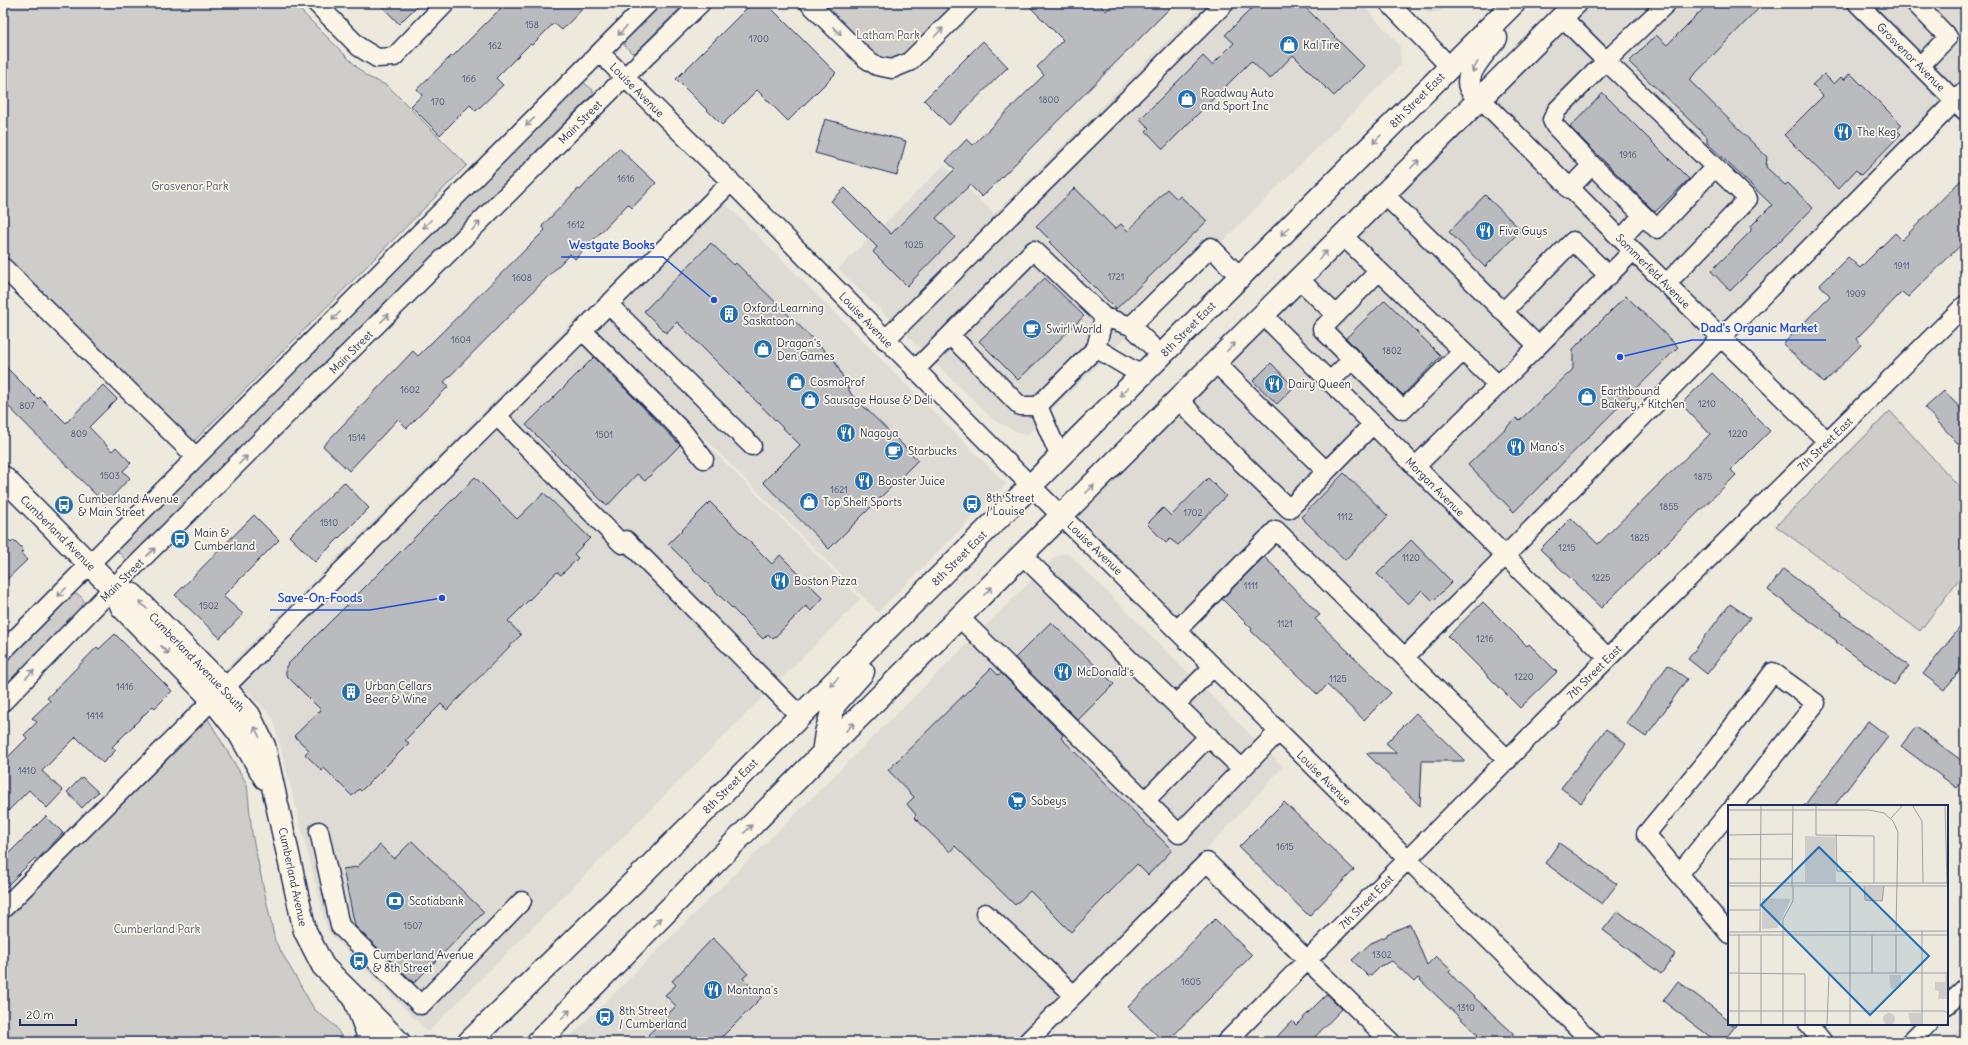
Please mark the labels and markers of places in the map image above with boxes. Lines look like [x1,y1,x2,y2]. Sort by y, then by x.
shop icon: Kal Tire [1278,34,1300,56]
place label: Kal Tire [1303,38,1339,52]
place label: Roadway Auto and Sport Inc [1201,86,1274,113]
shop icon: Roadway Auto and Sport Inc [1176,88,1198,110]
restaurant icon: The Keg [1832,121,1854,143]
place label: The Keg [1857,125,1896,139]
restaurant icon: Five Guys [1474,220,1496,242]
place label: Five Guys [1499,224,1547,238]
callout: Westgate Books [561,233,663,257]
place label: Oxford Learning Saskatoon [743,301,824,328]
building icon: Oxford Learning Saskatoon [718,303,740,325]
callout: Dad's Organic Market [1692,316,1826,340]
cafe icon: Swirl World [1021,318,1043,340]
place label: Swirl World [1046,322,1102,336]
place label: Dragon's Den Games [777,336,835,363]
shop icon: Dragon's Den Games [752,338,774,360]
shop icon: CosmoProf [785,371,807,393]
restaurant icon: Dairy Queen [1263,373,1285,395]
place label: CosmoProf [810,375,865,389]
place label: Dairy Queen [1288,377,1351,391]
place label: Earthbound Bakery + Kitchen [1601,384,1685,411]
shop icon: Earthbound Bakery + Kitchen [1576,386,1598,408]
shop icon: Sausage House & Deli [799,389,821,411]
place label: Sausage House & Deli [824,393,932,407]
restaurant icon: Nagoya [835,422,857,444]
place label: Nagoya [860,426,899,440]
restaurant icon: Mano's [1505,436,1527,458]
cafe icon: Starbucks [883,440,905,462]
place label: Mano's [1530,440,1565,454]
place label: Starbucks [908,444,957,458]
restaurant icon: Booster Juice [853,470,875,492]
place label: Booster Juice [878,474,945,488]
shop icon: Top Shelf Sports [798,491,820,513]
place label: 8th Street / Louise [986,491,1035,518]
place label: Cumberland Avenue & Main Street [78,492,179,519]
bus stop icon: 8th Street / Louise [961,493,983,515]
bus stop icon: Cumberland Avenue & Main Street [53,494,75,516]
place label: Top Shelf Sports [823,495,902,509]
place label: Main & Cumberland [194,526,256,553]
bus stop icon: Main & Cumberland [169,528,191,550]
restaurant icon: Boston Pizza [769,570,791,592]
place label: Boston Pizza [794,574,857,588]
callout: Save-On-Foods [270,586,370,610]
restaurant icon: McDonald's [1052,661,1074,683]
place label: McDonald's [1077,665,1134,679]
place label: Urban Cellars Beer & Wine [365,679,432,706]
building icon: Urban Cellars Beer & Wine [340,681,362,703]
supermarket icon: Sobeys [1006,790,1028,812]
place label: Sobeys [1031,794,1067,808]
bank icon: Scotiabank [384,890,406,912]
place label: Scotiabank [409,894,464,908]
place label: Cumberland Avenue & 8th Street [373,948,474,975]
bus stop icon: Cumberland Avenue & 8th Street [348,950,370,972]
restaurant icon: Montana's [702,979,724,1001]
place label: Montana's [727,983,778,997]
place label: 8th Street / Cumberland [619,1004,687,1031]
bus stop icon: 8th Street / Cumberland [594,1006,616,1028]

